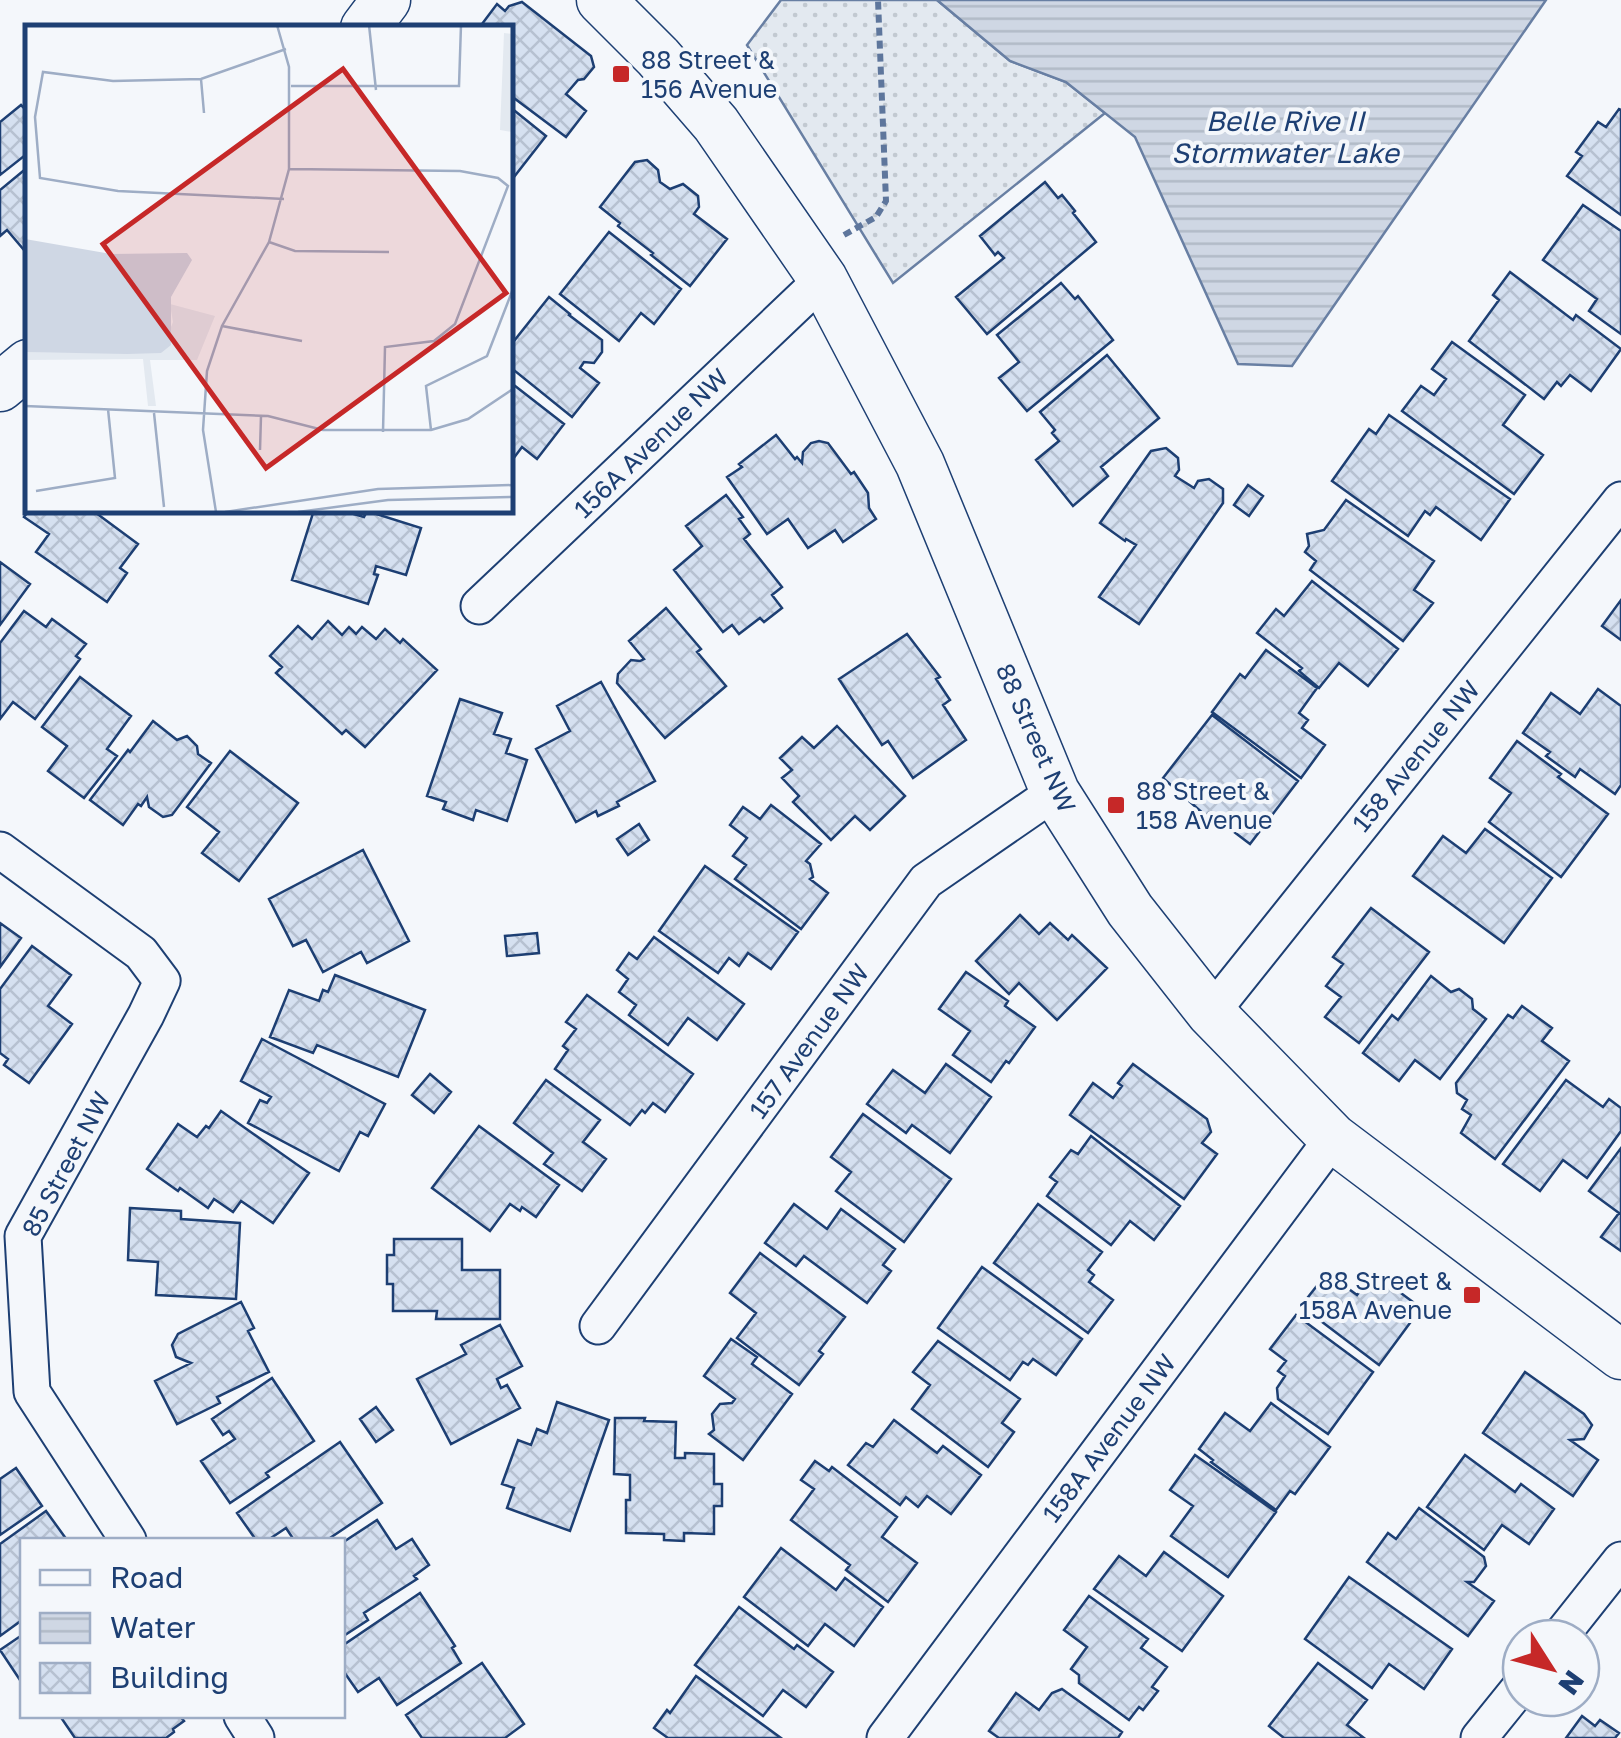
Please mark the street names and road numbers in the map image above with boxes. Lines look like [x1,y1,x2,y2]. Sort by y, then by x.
street label: 156A Avenue NW [567,361,734,524]
street label: 88 Street NW [990,658,1083,817]
street label: 158 Avenue NW [1345,674,1486,838]
street label: 157 Avenue NW [742,957,875,1124]
street label: 85 Street NW [14,1086,117,1241]
street label: 158A Avenue NW [1035,1348,1182,1528]

